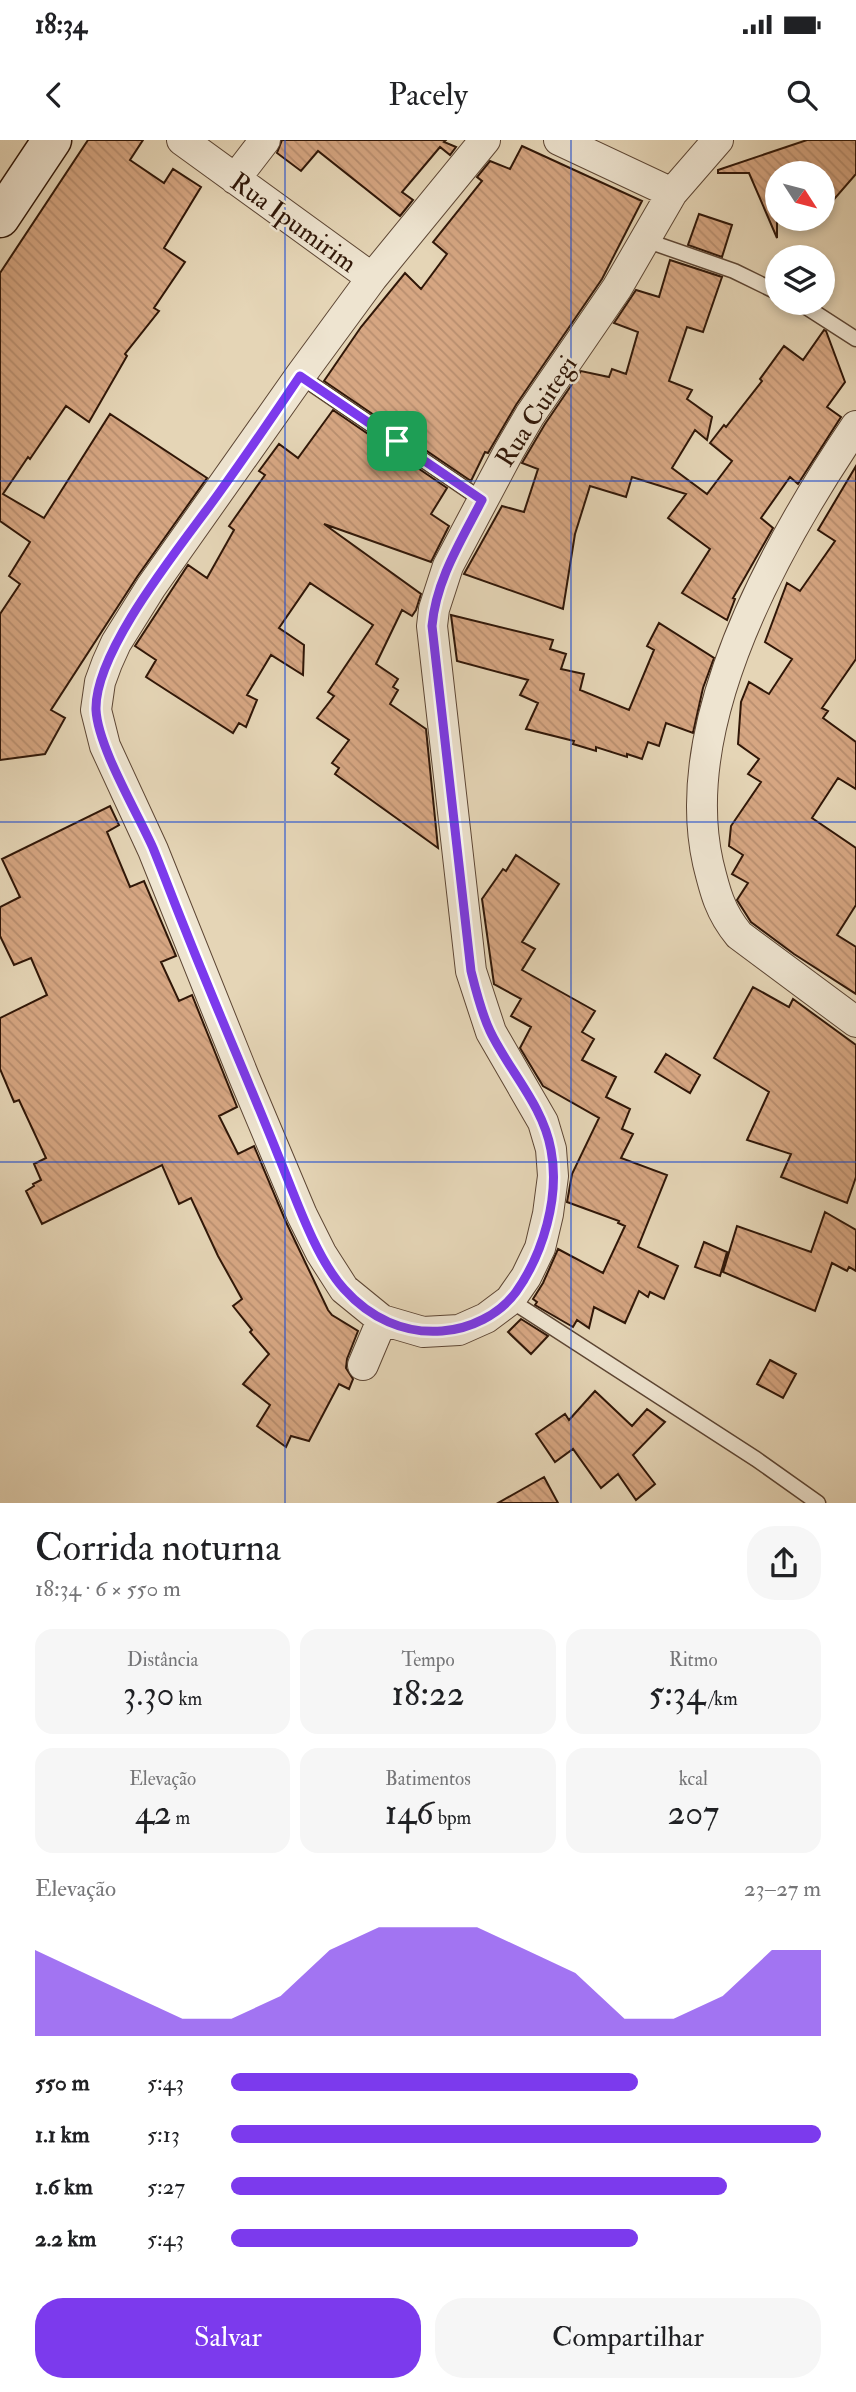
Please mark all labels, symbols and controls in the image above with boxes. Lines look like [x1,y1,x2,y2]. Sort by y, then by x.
text: 18:34 [35,9,87,41]
text: Pacely [388,75,468,115]
icon: back [35,76,73,114]
icon: search [783,76,821,114]
north arrow [765,161,835,231]
map controls [765,161,835,315]
street label: Rua Ipumirim [223,166,363,280]
button: layers [765,245,835,315]
street label: Rua Cuitegi [489,350,585,473]
pin [367,411,427,471]
icon: arrive [378,422,416,460]
text: Corrida noturna [35,1524,281,1572]
button: share [747,1526,821,1600]
text: 18:34 · 6 × 550 m [35,1574,181,1603]
text: Distância [127,1648,198,1672]
text: Tempo [401,1648,455,1672]
text: Ritmo [669,1648,718,1672]
text: 3.30 [123,1672,175,1716]
text: 18:22 [391,1672,465,1716]
text: 5:34 [649,1672,705,1716]
text: km [175,1687,202,1711]
text: /km [705,1687,738,1711]
text: Elevação [129,1767,196,1791]
text: Batimentos [385,1767,471,1791]
text: kcal [679,1767,708,1791]
text: 42 [135,1791,172,1835]
text: 146 [385,1791,434,1835]
text: 207 [667,1791,719,1835]
text: m [172,1806,190,1830]
text: bpm [434,1806,471,1830]
text: Elevação [35,1874,116,1903]
text: 23–27 m [744,1874,821,1903]
text: 550 m [35,2068,90,2097]
text: 5:43 [147,2068,184,2097]
text: 1.1 km [35,2120,90,2149]
text: 5:13 [147,2120,180,2149]
text: 1.6 km [35,2172,93,2201]
text: 5:27 [147,2172,185,2201]
text: 2.2 km [35,2224,96,2253]
text: 5:43 [147,2224,184,2253]
button: Salvar [35,2298,421,2378]
button: Compartilhar [435,2298,821,2378]

